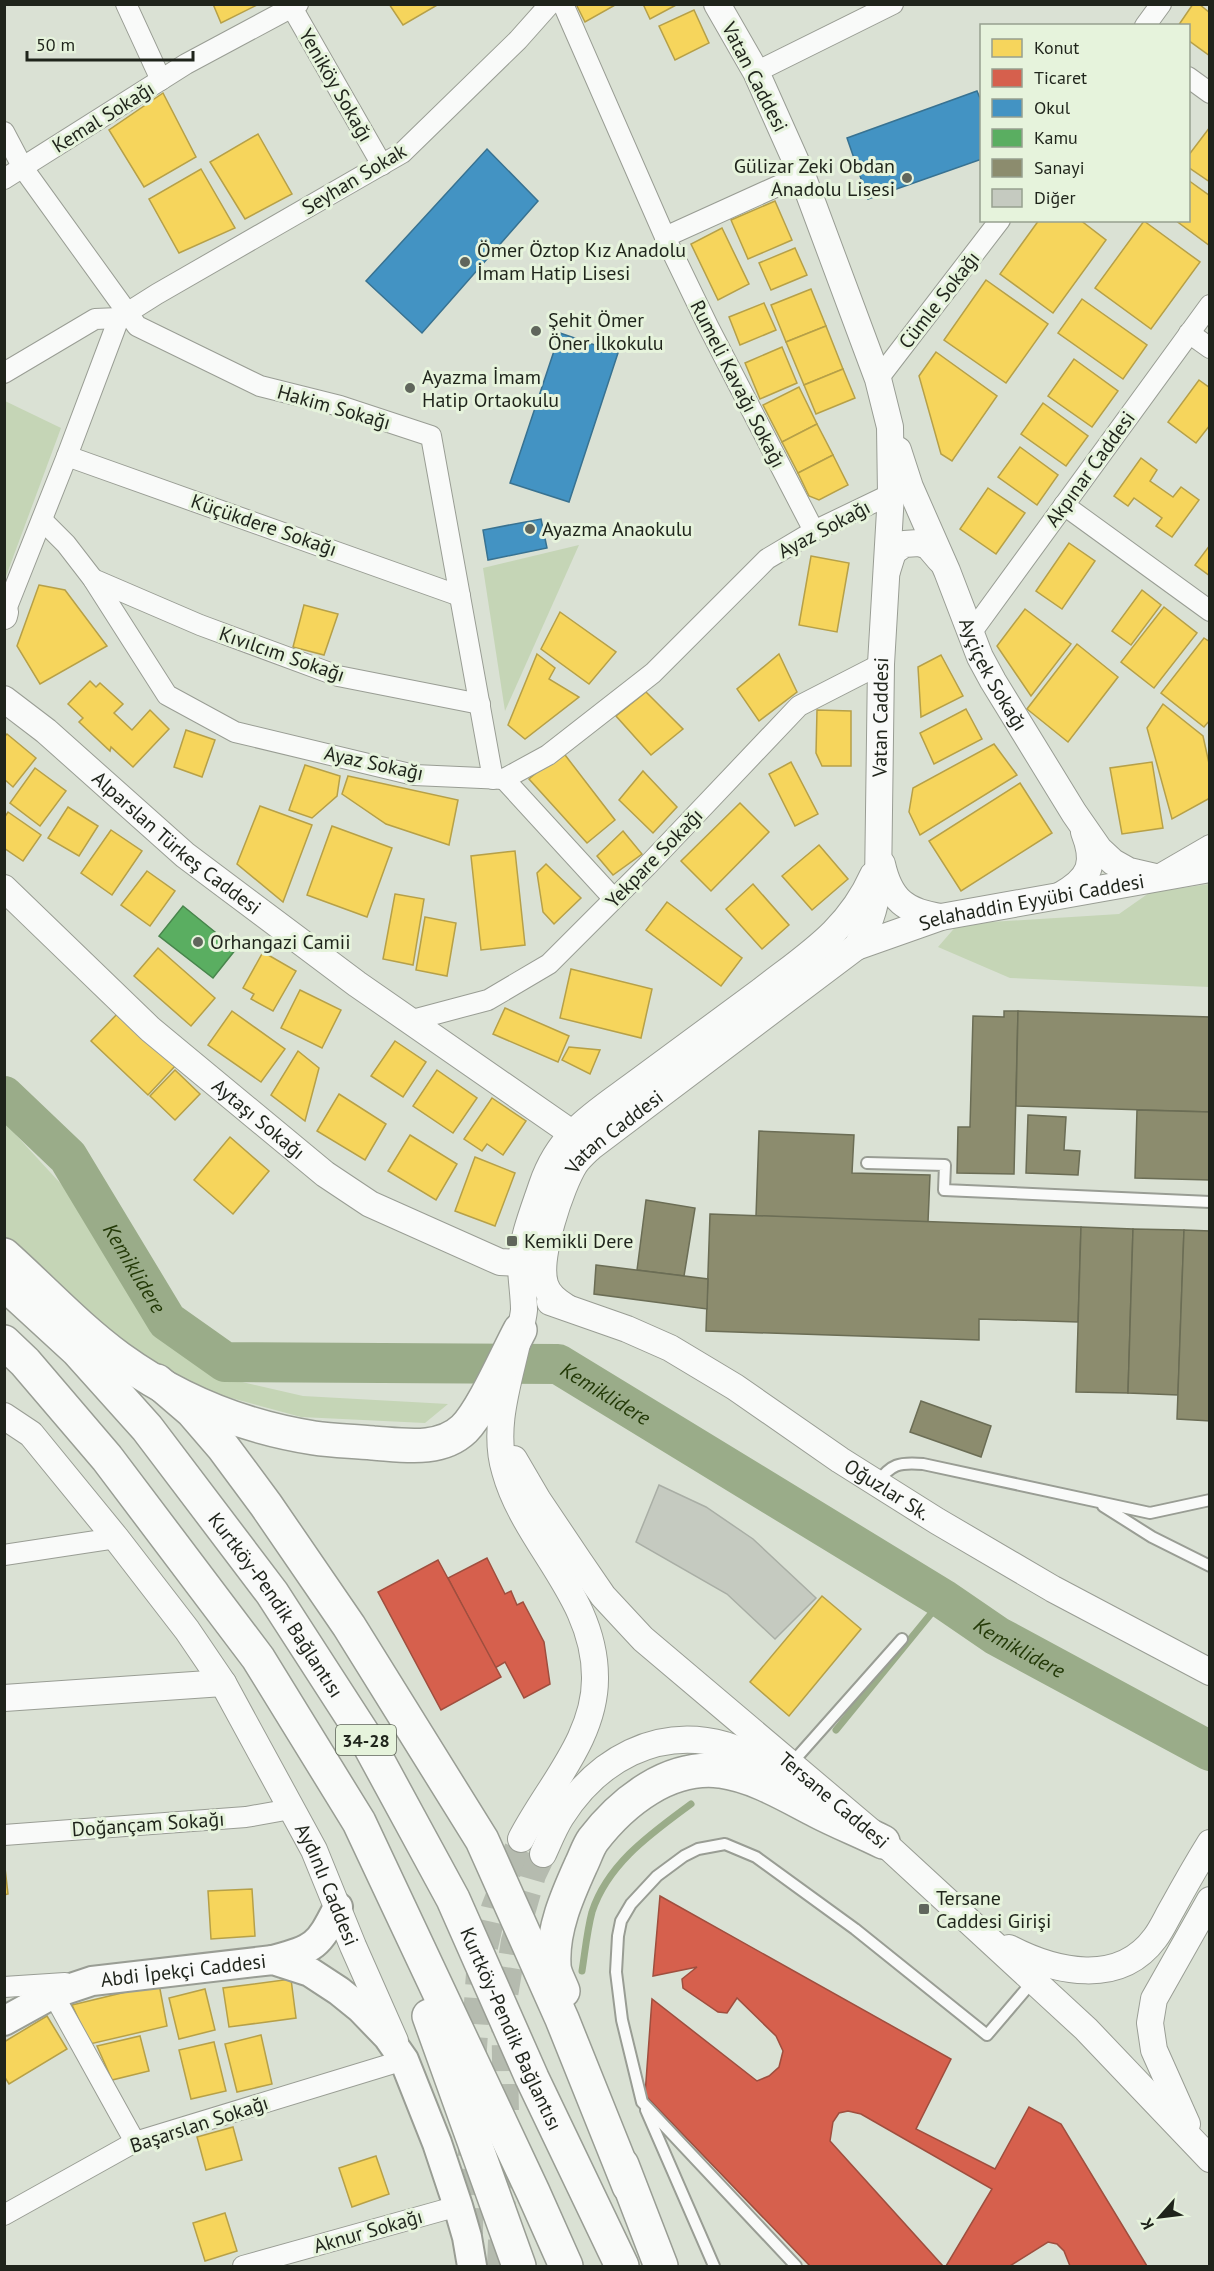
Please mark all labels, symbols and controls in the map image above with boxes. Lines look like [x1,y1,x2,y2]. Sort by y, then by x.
street label: Vatan Caddesi [716,17,794,136]
scale bar [27,24,194,62]
street label: Yeniköy Sokağı [293,24,379,146]
legend [980,24,1190,222]
text: 50 m [36,33,75,56]
text: Konut [1034,36,1079,59]
text: Ticaret [1034,66,1087,89]
street label: Kemal Sokağı [47,75,159,159]
text: Okul [1034,96,1071,119]
text: Kamu [1034,126,1078,149]
street label: Seyhan Sokak [297,137,411,220]
place label: Gülizar Zeki Obdan Anadolu Lisesi [734,153,895,202]
text: Sanayi [1034,156,1084,179]
marker: Gülizar Zeki Obdan Anadolu Lisesi [900,171,914,185]
text: Diğer [1034,186,1076,209]
place label: Ömer Öztop Kız Anadolu İmam Hatip Lisesi [477,237,686,286]
street label: Cümle Sokağı [893,246,985,354]
marker: Ömer Öztop Kız Anadolu İmam Hatip Lisesi [458,255,472,269]
street label: Rumeli Kavağı Sokağı [684,296,792,472]
place label: Şehit Ömer Öner İlkokulu [548,307,664,356]
marker: Şehit Ömer Öner İlkokulu [529,324,543,338]
place label: Ayazma İmam Hatip Ortaokulu [422,364,559,413]
street label: Hakim Sokağı [274,378,394,436]
marker: Ayazma İmam Hatip Ortaokulu [403,381,417,395]
street label: Akpınar Caddesi [1039,406,1141,532]
street label: Küçükdere Sokağı [188,488,340,562]
street label: Ayaz Sokağı [773,494,875,564]
place label: Ayazma Anaokulu [542,516,692,542]
marker: Ayazma Anaokulu [523,522,537,536]
street label: Ayçiçek Sokağı [953,614,1033,736]
street label: Kıvılcım Sokağı [216,620,348,688]
street label: Vatan Caddesi [866,657,894,778]
street label: Ayaz Sokağı [322,740,426,786]
street label: Alparslan Türkeş Caddesi [87,765,266,921]
street label: Yekpare Sokağı [600,803,708,913]
street label: Selahaddin Eyyübi Caddesi [915,868,1146,937]
place label: Orhangazi Camii [210,929,351,955]
marker: Orhangazi Camii [191,935,205,949]
street label: Aytaşı Sokağı [207,1073,310,1165]
street label: Vatan Caddesi [559,1084,668,1179]
water label: Kemiklidere [97,1218,173,1318]
place label: Kemikli Dere [524,1228,633,1254]
marker: Kemikli Dere [505,1234,519,1248]
water label: Kemiklidere [556,1355,656,1431]
street label: Oğuzlar Sk. [839,1453,935,1526]
street label: Kurtköy-Pendik Bağlantısı [203,1507,349,1703]
water label: Kemiklidere [969,1611,1070,1684]
road number: 34-28 [336,1725,396,1755]
street label: Tersane Caddesi [773,1746,895,1854]
street label: Doğançam Sokağı [71,1806,225,1842]
street label: Aydınlı Caddesi [289,1819,364,1949]
place label: Tersane Caddesi Girişi [936,1885,1051,1934]
marker: Tersane Caddesi Girişi [917,1902,931,1916]
street label: Kurtköy-Pendik Bağlantısı [454,1923,568,2135]
street label: Abdi İpekçi Caddesi [99,1948,267,1993]
street label: Başarslan Sokağı [126,2089,272,2159]
north arrow [1130,2187,1190,2247]
street label: Aknur Sokağı [311,2203,425,2259]
text: K [1136,2215,1158,2233]

